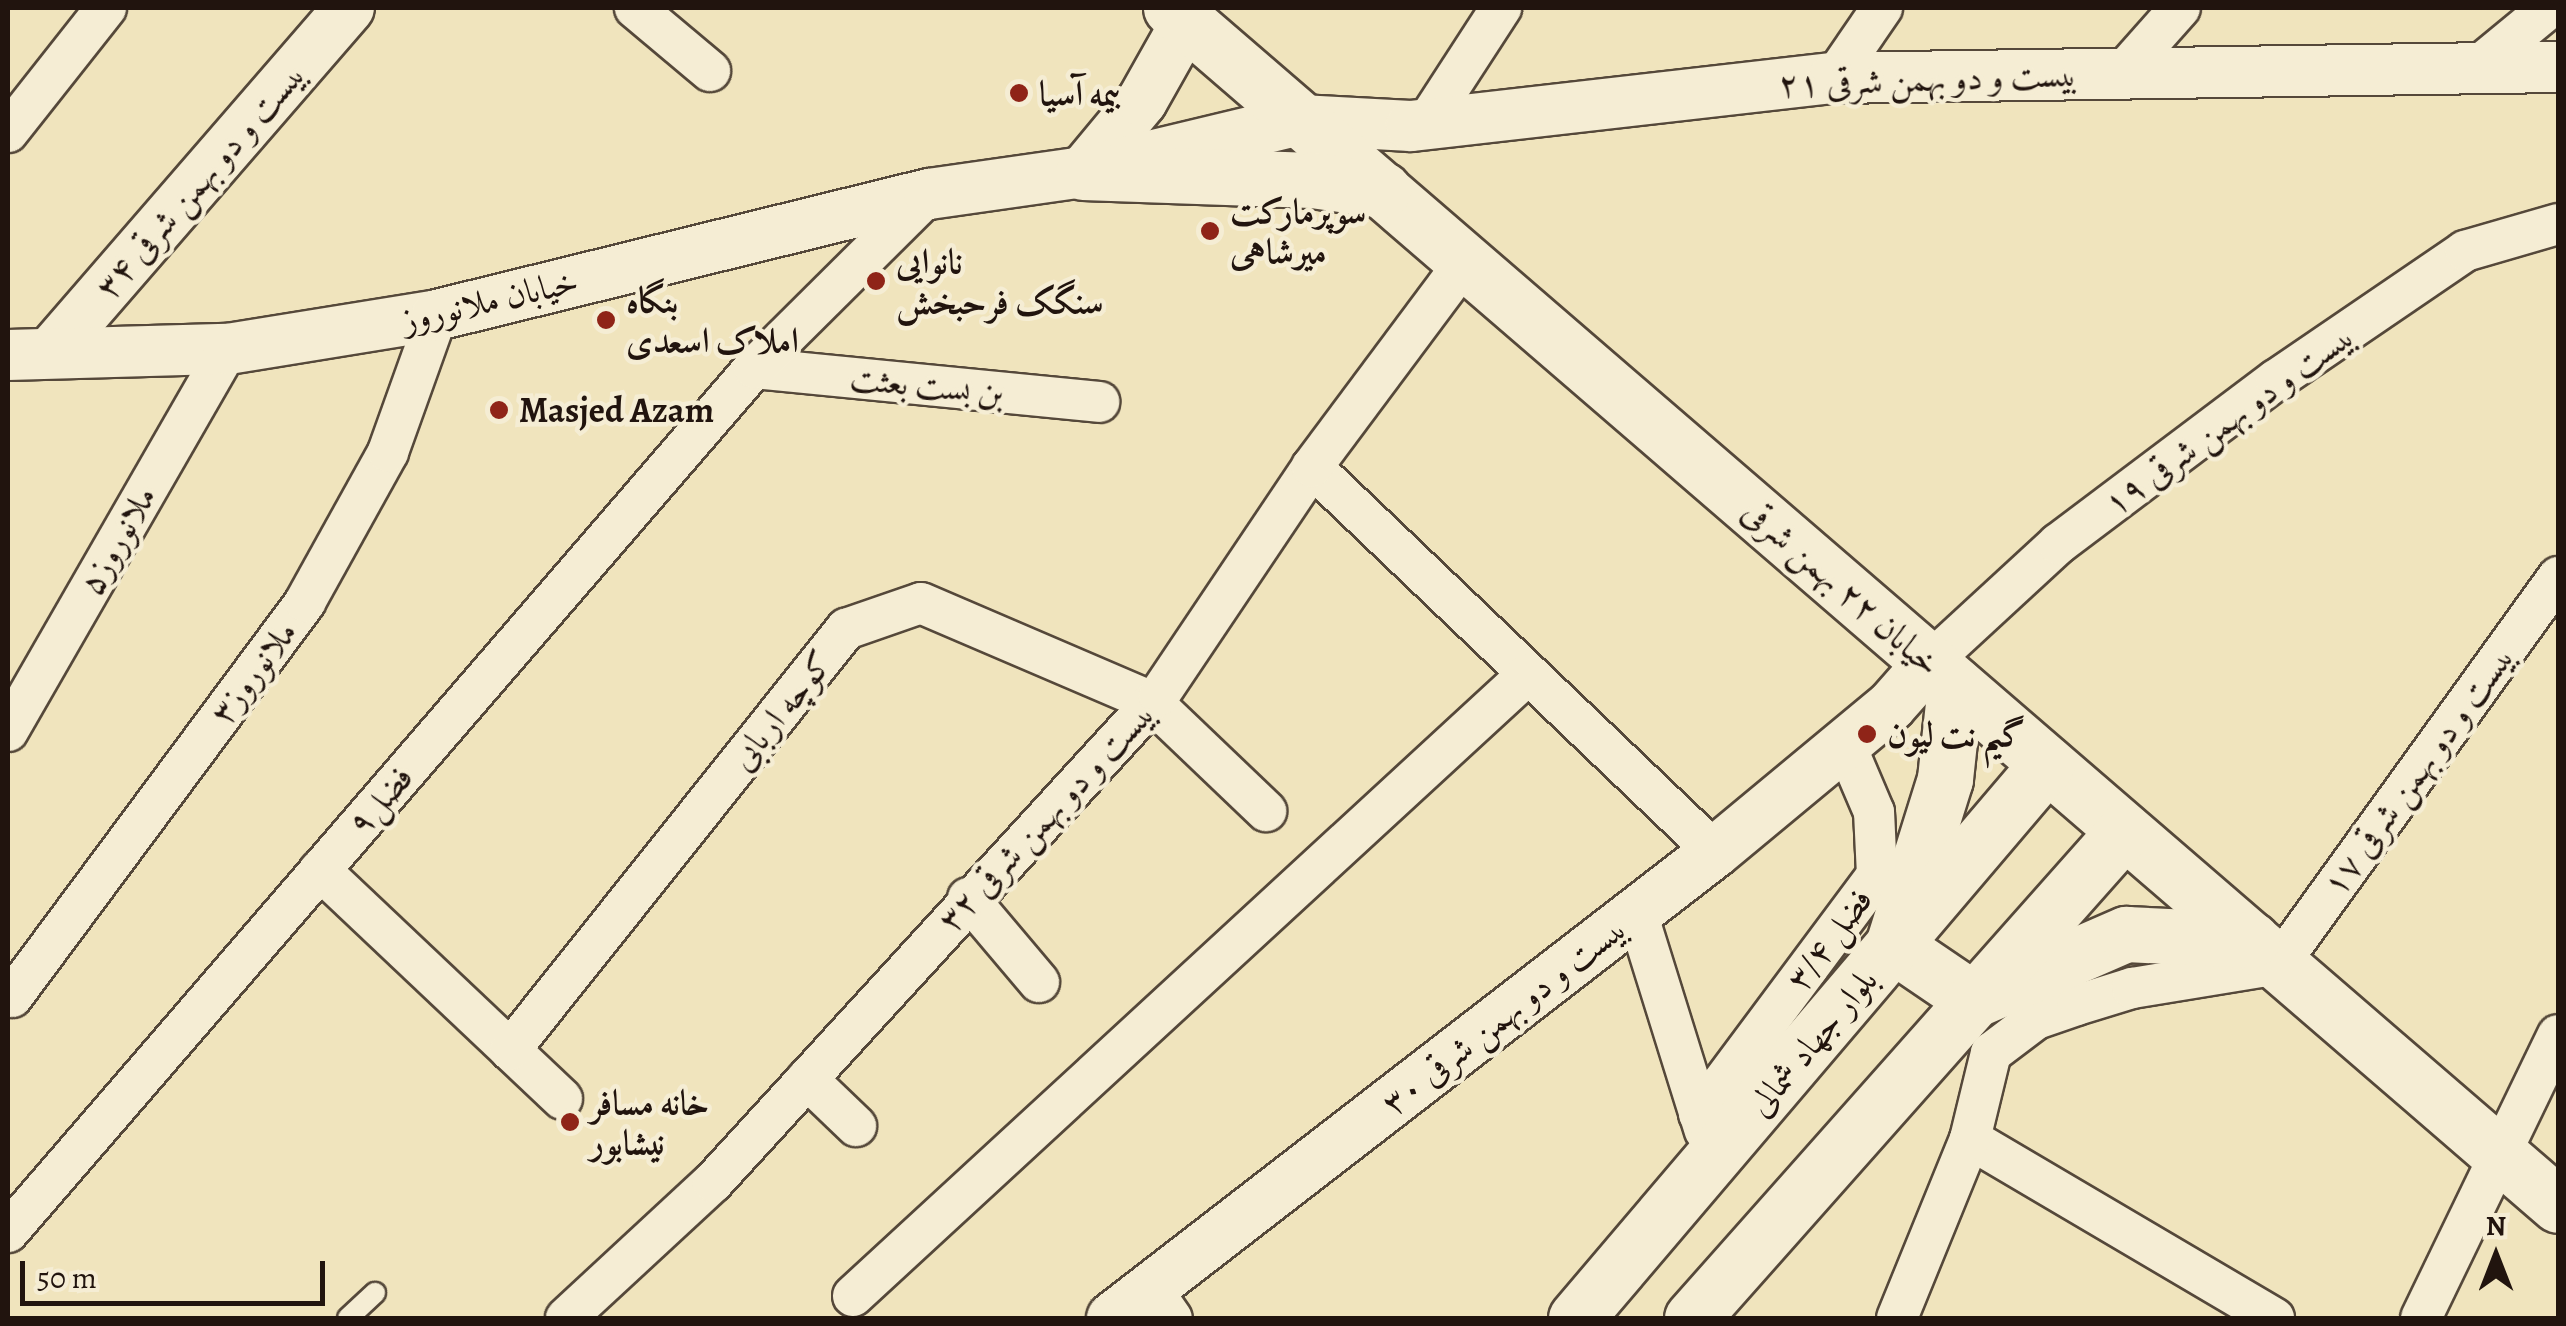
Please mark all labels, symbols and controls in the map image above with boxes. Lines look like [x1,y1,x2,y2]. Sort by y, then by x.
street label: بیست و دو بهمن شرقی ۳۴ [86,53,314,307]
street label: بیست و دو بهمن شرقی ۲۱ [1778,53,2078,105]
place label: بیمه آسیا [1039,72,1120,114]
marker: بیمه آسیا [1008,82,1030,104]
place label: سوپرمارکت میرشاهی [1230,190,1366,272]
marker: سوپرمارکت میرشاهی [1199,220,1221,242]
place label: نانوایی سنگک فرحبخش [896,240,1104,322]
street label: خیابان ملانوروز [398,259,582,341]
marker: نانوایی سنگک فرحبخش [865,270,887,292]
place label: بنگاه املاک اسعدی [626,279,799,361]
marker: بنگاه املاک اسعدی [595,309,617,331]
street label: بیست و دو بهمن شرقی ۱۹ [2096,314,2362,524]
street label: بن بست بعثت [848,356,1006,414]
place label: Masjed Azam [519,389,714,431]
marker: Masjed Azam [488,399,510,421]
street label: ملانوروز۵ [69,478,165,602]
street label: خیابان ۲۲ بهمن شرقی [1734,490,1950,684]
street label: ملانوروز۳ [200,612,306,732]
street label: بیست و دو بهمن شرقی ۱۷ [2313,637,2523,903]
street label: کوچه اربابی [720,642,842,778]
street label: بیست و دو بهمن شرقی ۳۲ [929,692,1163,940]
place label: گیم نت لیون [1887,713,2025,755]
marker: گیم نت لیون [1856,723,1878,745]
street label: فضل۹ [338,757,422,843]
street label: فضل ۳/۴ [1777,879,1881,999]
street label: بیست و دو بهمن شرقی ۳۰ [1373,906,1635,1124]
street label: بلوار جهاد شمالی [1738,960,1886,1124]
place label: خانه مسافر نیشابور [590,1081,709,1163]
marker: خانه مسافر نیشابور [559,1111,581,1133]
north arrow [2446,1206,2546,1306]
text: N [2486,1207,2506,1245]
scale bar [25,1241,330,1303]
text: 50 m [37,1258,97,1298]

